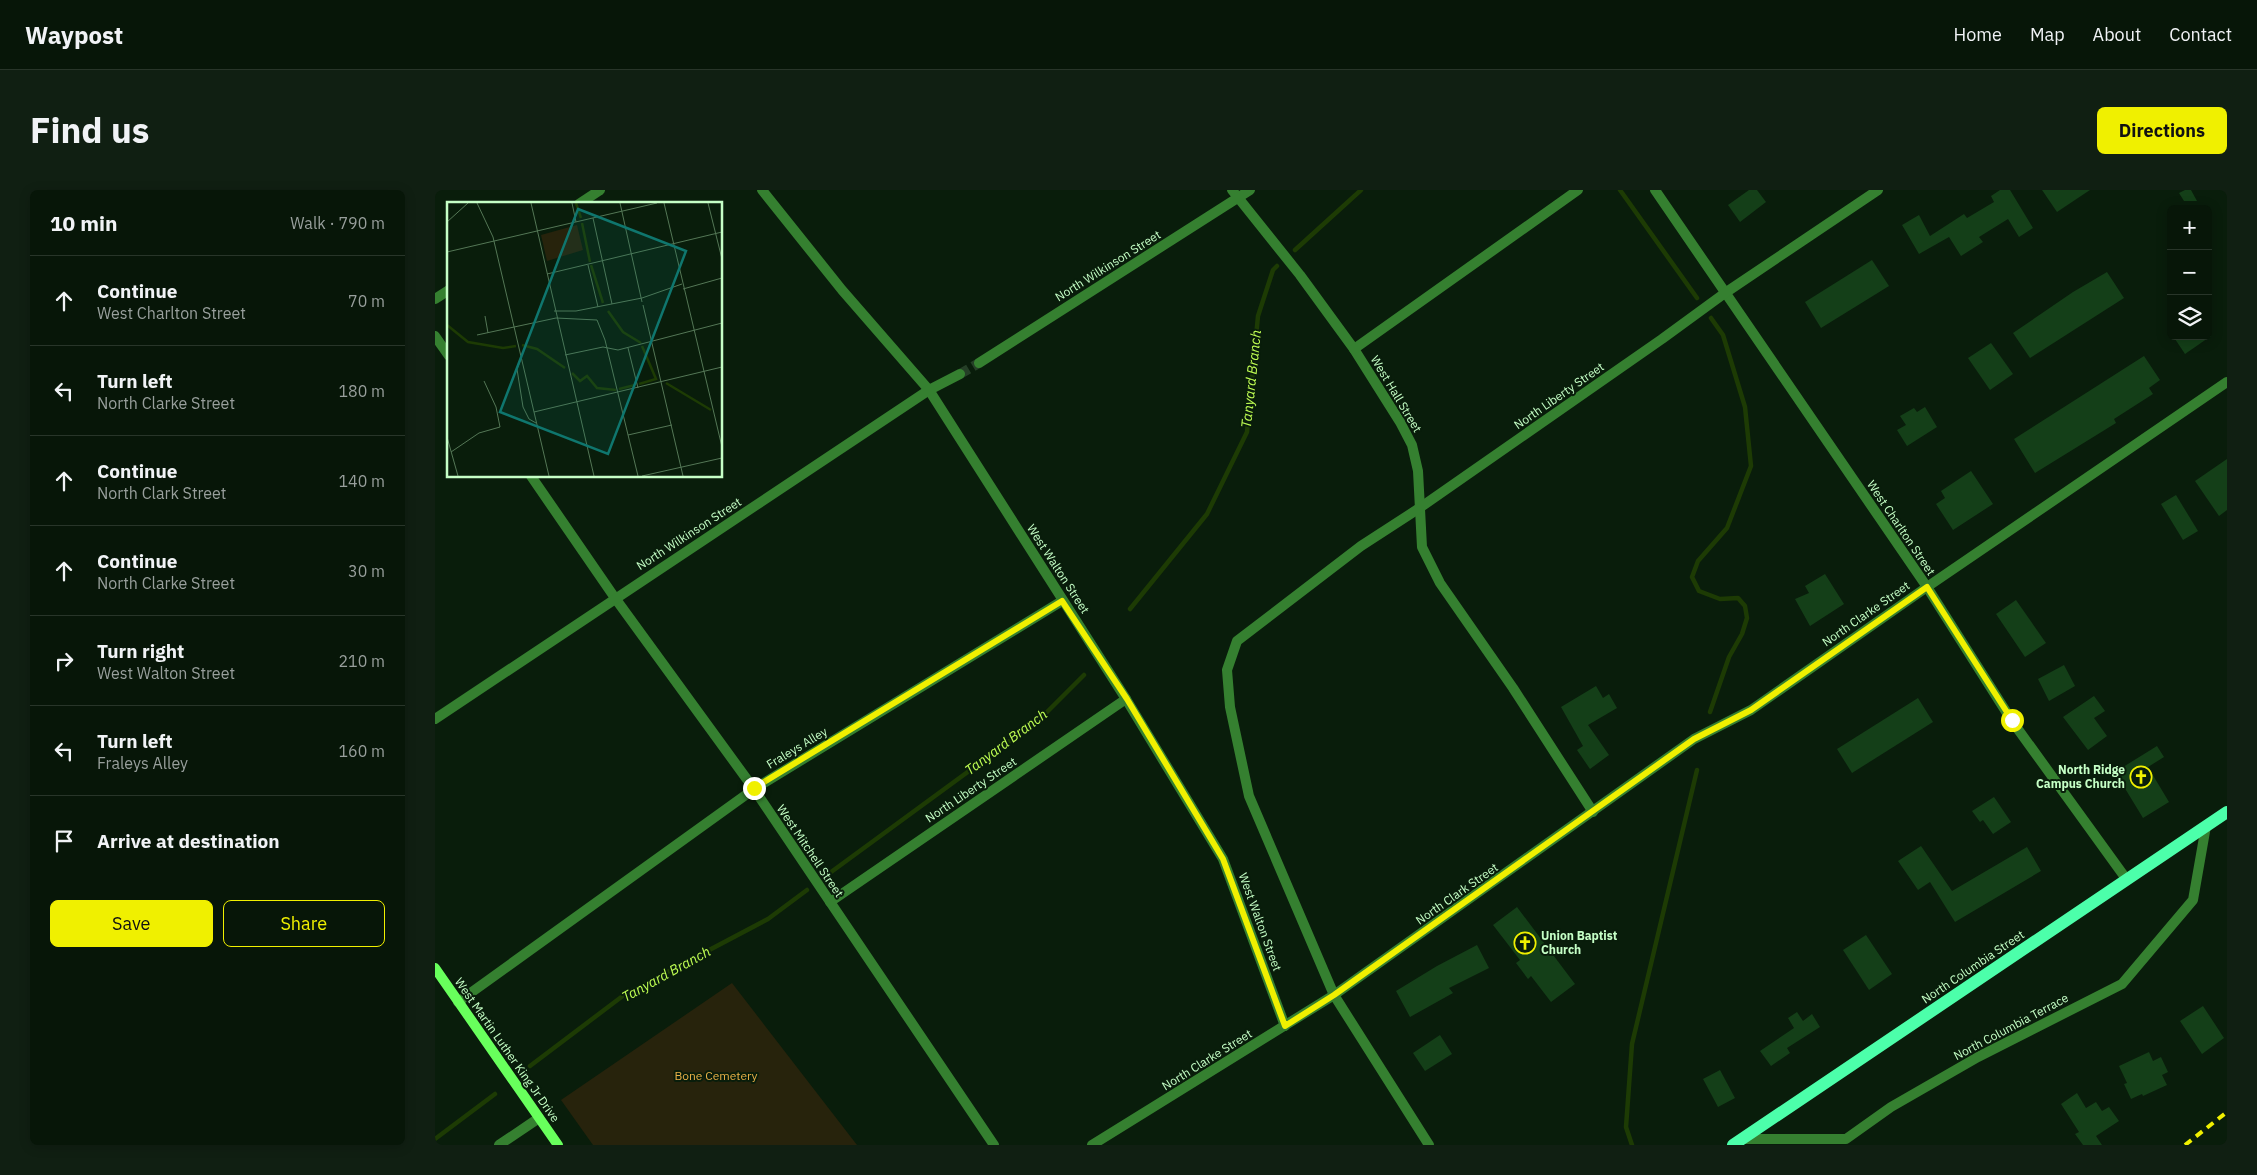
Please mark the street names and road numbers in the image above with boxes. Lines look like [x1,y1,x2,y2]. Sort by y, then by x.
street label: North Wilkinson Street [1052,227,1163,304]
street label: West Hall Street [1368,353,1425,435]
street label: North Liberty Street [1511,359,1607,432]
street label: West Charlton Street [1864,477,1939,578]
street label: North Wilkinson Street [634,494,744,573]
street label: West Walton Street [1024,521,1093,616]
street label: North Clarke Street [1819,578,1912,649]
street label: Fraleys Alley [764,724,830,772]
street label: North Liberty Street [922,754,1019,826]
street label: West Mitchell Street [774,802,847,900]
street label: North Clark Street [1413,860,1501,928]
street label: West Walton Street [1236,871,1285,973]
street label: North Columbia Street [1919,927,2027,1006]
street label: West Martin Luther King Jr Drive [452,975,563,1125]
street label: North Columbia Terrace [1951,990,2071,1063]
street label: North Clarke Street [1159,1026,1255,1093]

